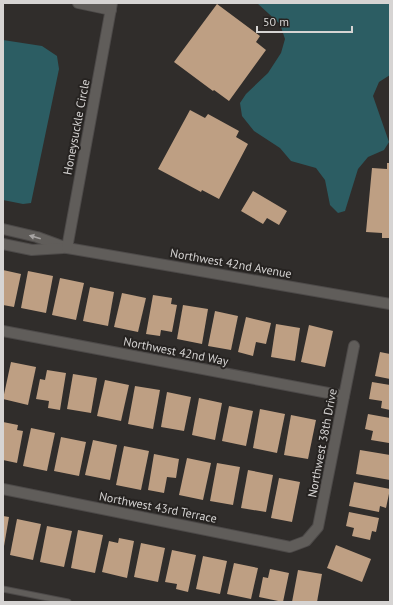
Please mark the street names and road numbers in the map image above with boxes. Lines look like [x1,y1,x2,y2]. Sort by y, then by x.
street label: Honeysuckle Circle [59,78,93,176]
street label: Northwest 42nd Avenue [169,245,293,281]
street label: Northwest 42nd Way [122,333,230,369]
street label: Northwest 38th Drive [304,387,340,499]
street label: Northwest 43rd Terrace [98,488,218,526]

